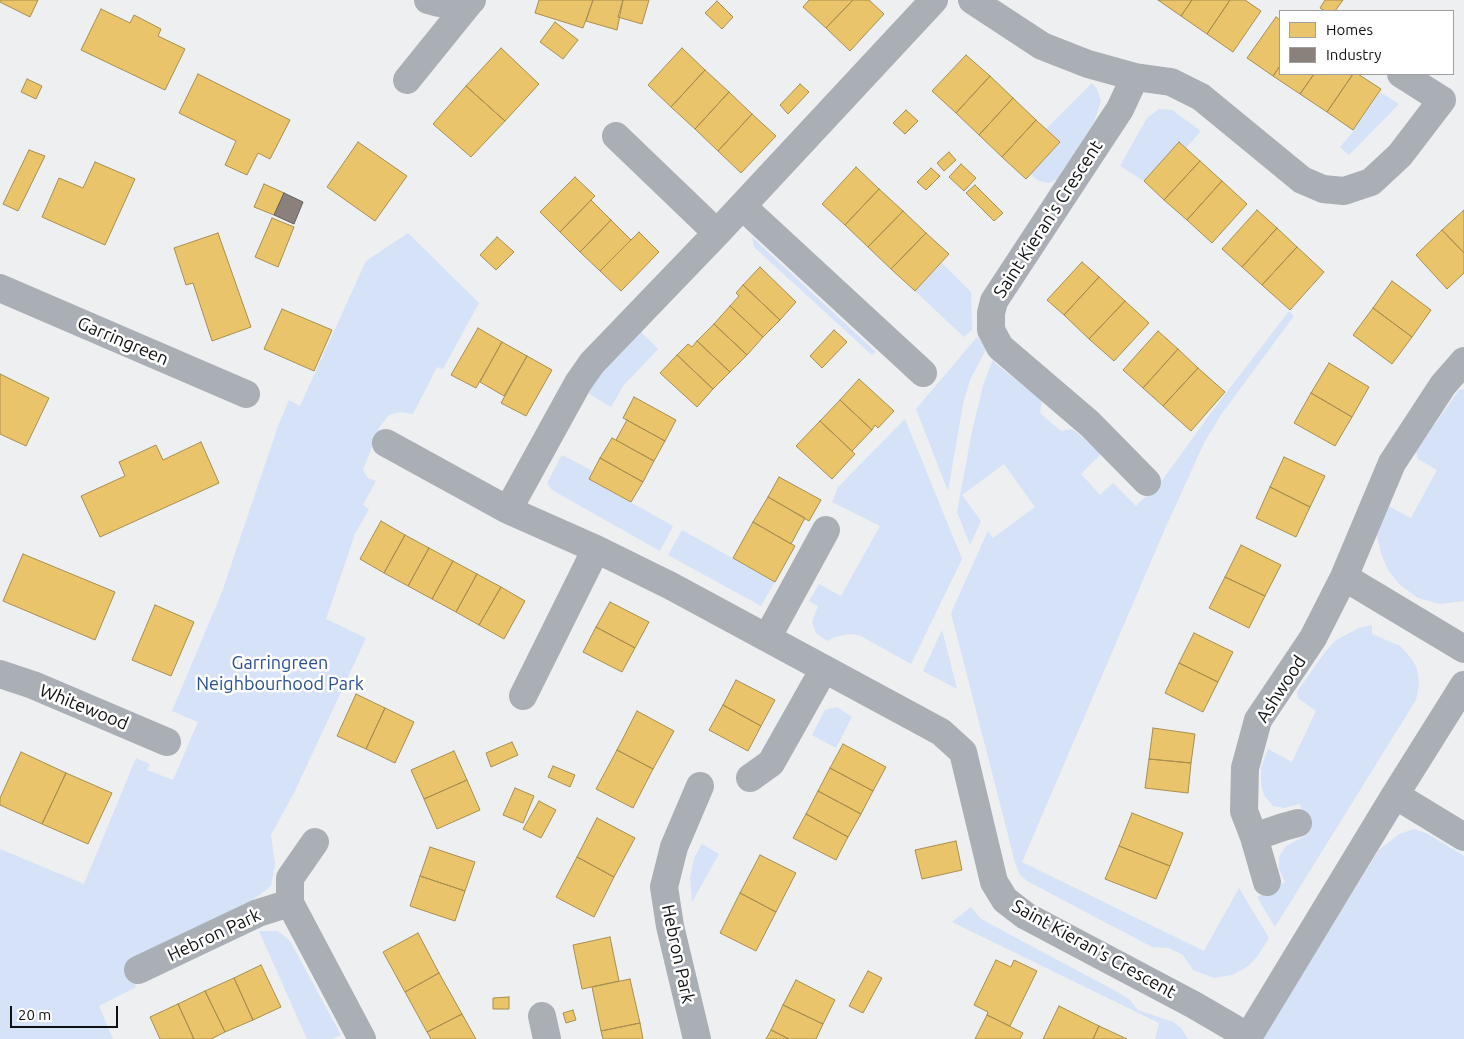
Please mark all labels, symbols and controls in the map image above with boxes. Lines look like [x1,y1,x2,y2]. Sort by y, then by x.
legend [1279,10,1454,75]
text: Homes [1326,21,1373,38]
text: Industry [1326,46,1381,63]
street label: Saint Kieran's Crescent [989,136,1107,302]
street label: Garringreen [74,312,172,370]
street label: Ashwood [1251,651,1311,727]
park label: Garringreen Neighbourhood Park [196,652,364,694]
street label: Whitewood [36,679,132,735]
street label: Saint Kieran's Crescent [1008,895,1180,1003]
street label: Hebron Park [657,903,699,1005]
street label: Hebron Park [164,904,264,966]
scale bar [12,996,120,1028]
text: 20 m [18,1006,51,1023]

